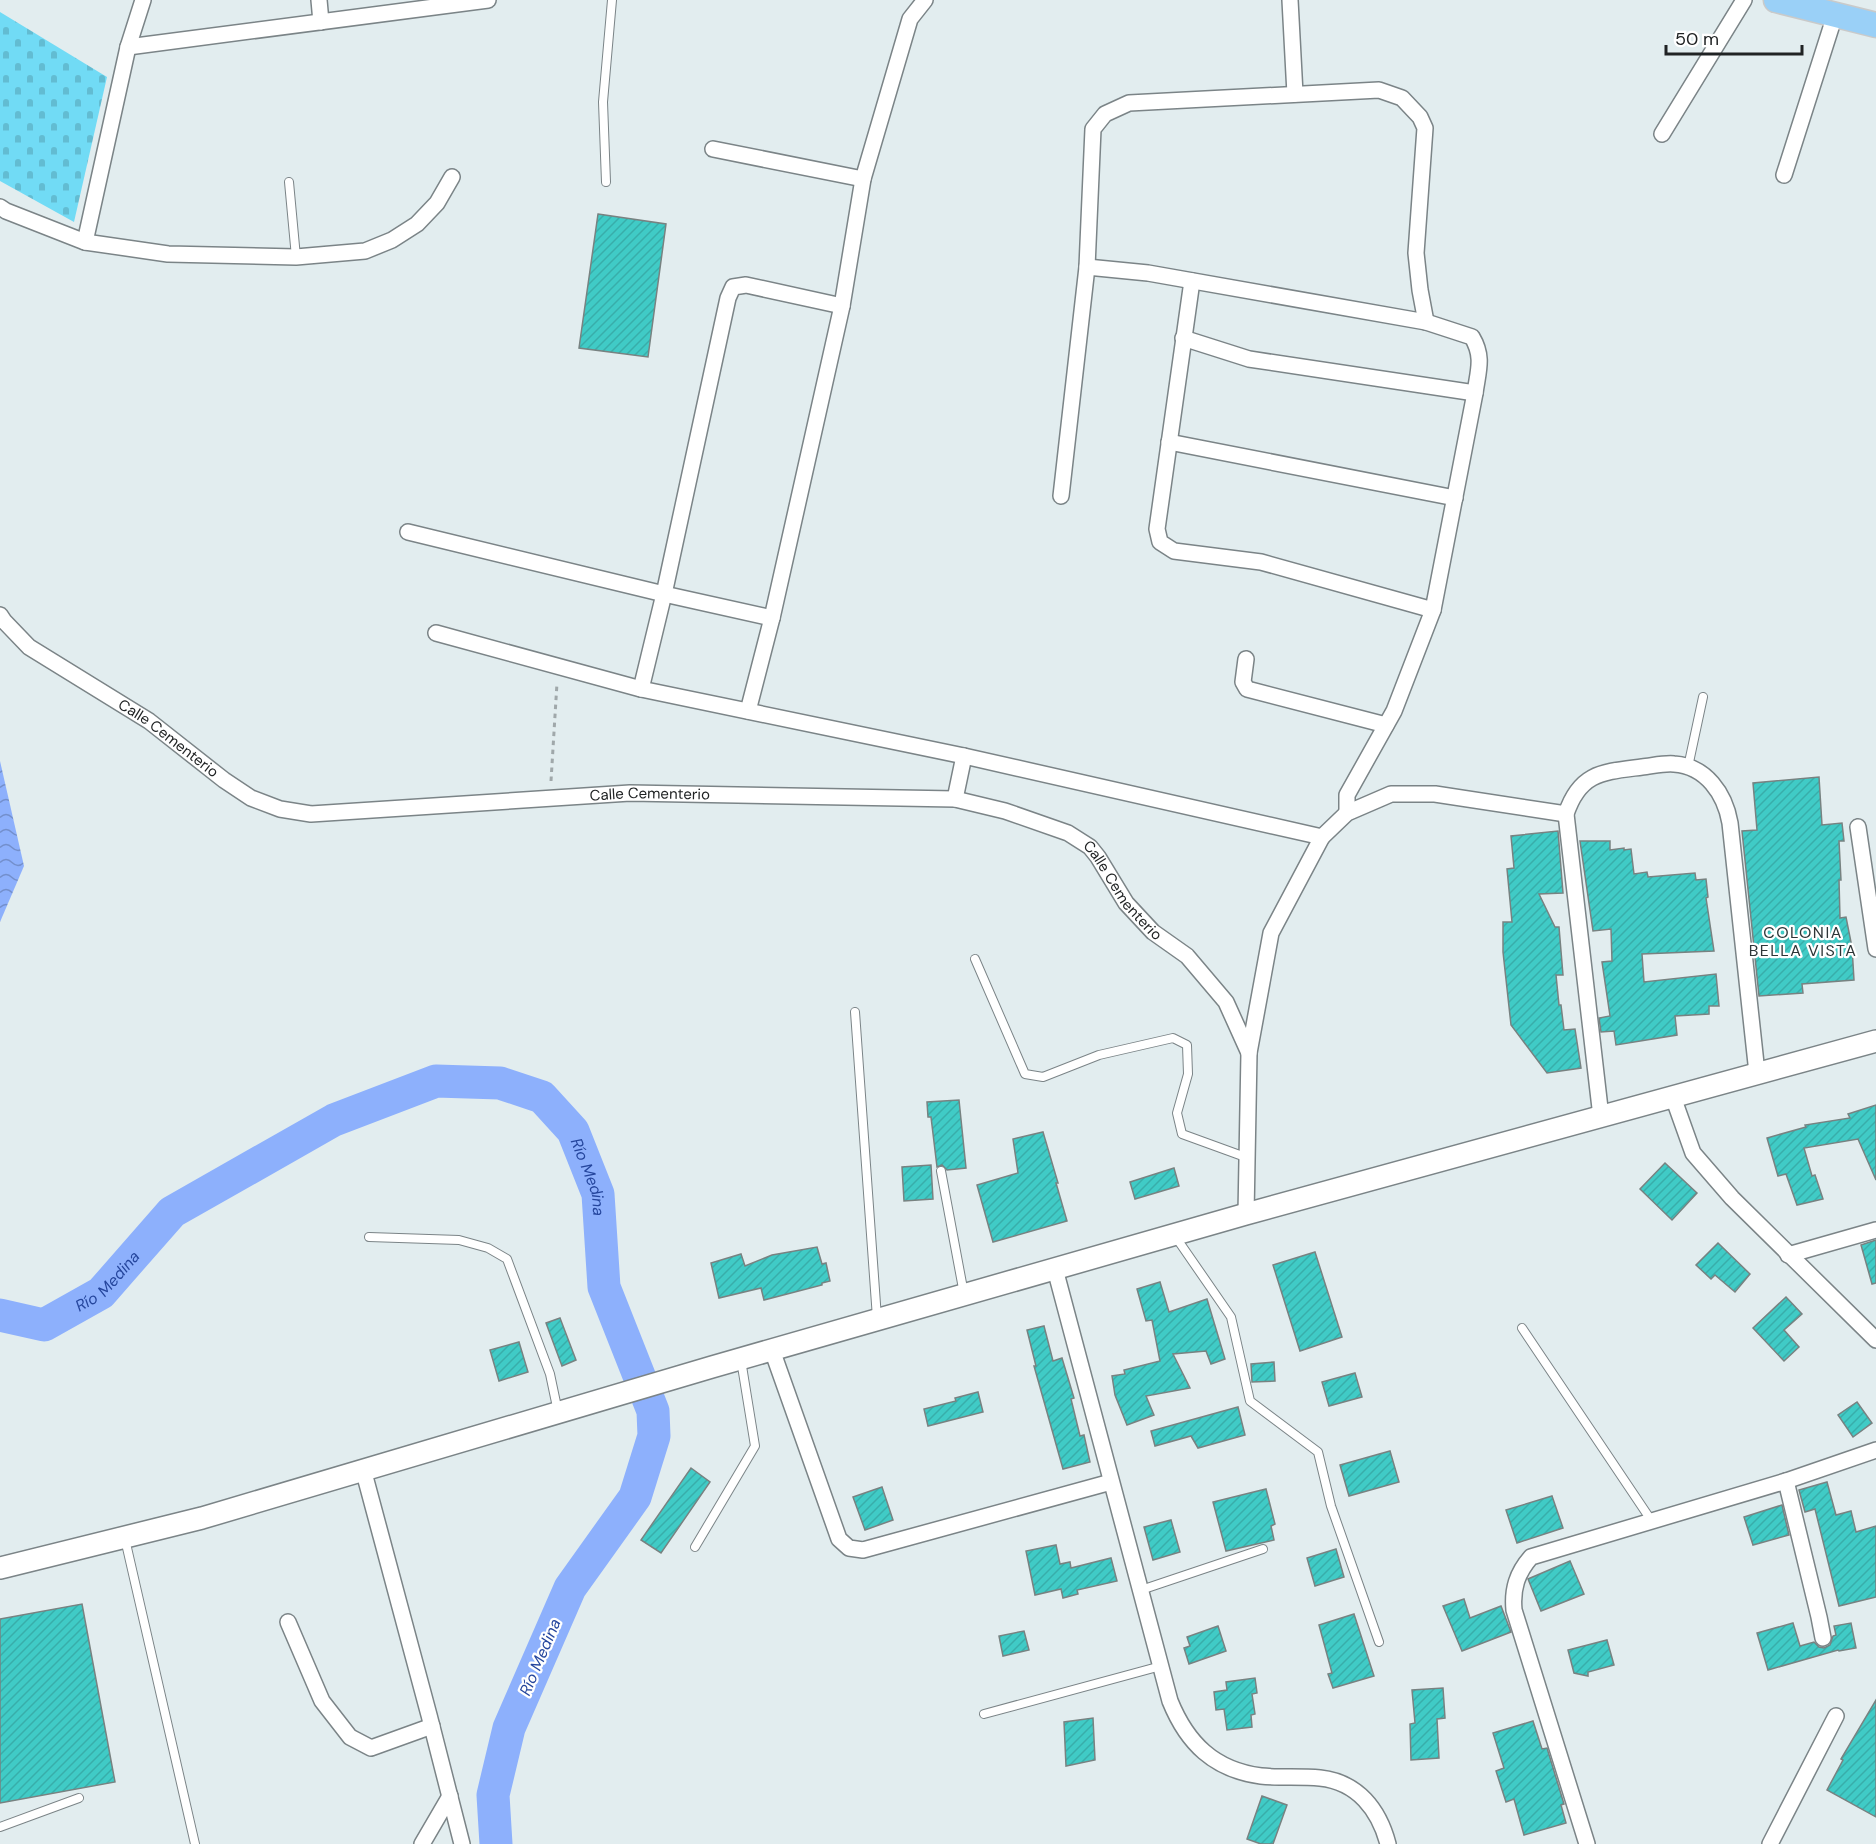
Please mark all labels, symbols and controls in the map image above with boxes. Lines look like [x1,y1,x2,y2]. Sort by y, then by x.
scale bar [1666,18,1802,56]
text: 50 m [1675,27,1719,51]
street label: Calle Cementerio [114,694,223,782]
street label: Calle Cementerio [589,783,710,806]
street label: Calle Cementerio [1080,836,1166,945]
district label: COLONIA BELLA VISTA [1749,922,1857,961]
water label: Río Medina [566,1135,610,1217]
water label: Río Medina [71,1246,144,1316]
water label: Río Medina [514,1615,566,1699]

